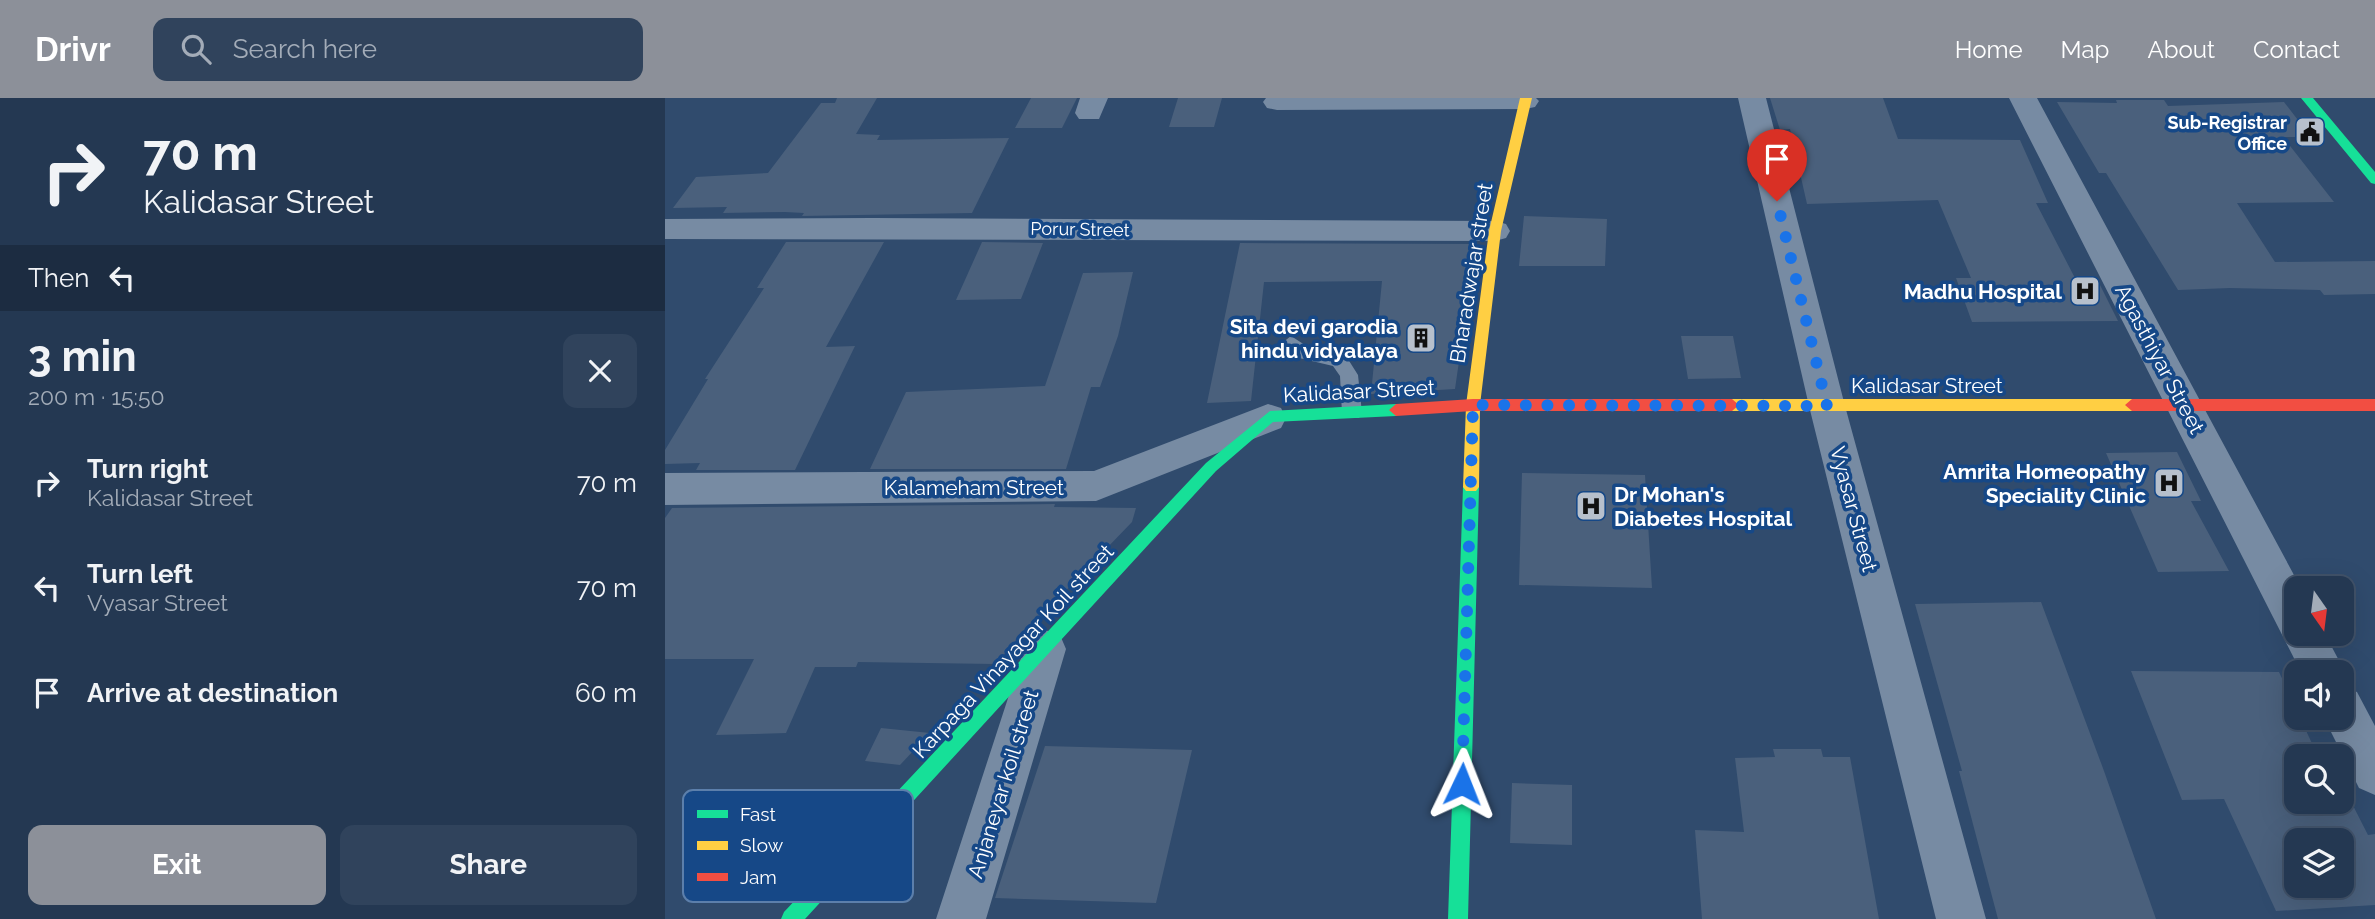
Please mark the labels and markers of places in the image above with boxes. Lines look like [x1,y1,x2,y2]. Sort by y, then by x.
place label: Sub-Registrar Office [2168,112,2287,154]
public building icon: Sub-Registrar Office [2293,115,2327,149]
pin [1747,129,1807,201]
hospital icon: Madhu Hospital [2068,274,2102,308]
place label: Madhu Hospital [1904,279,2062,304]
place label: Sita devi garodia hindu vidyalaya [1230,314,1398,363]
building icon: Sita devi garodia hindu vidyalaya [1404,321,1438,355]
place label: Amrita Homeopathy Speciality Clinic [1943,459,2146,508]
hospital icon: Amrita Homeopathy Speciality Clinic [2152,466,2186,500]
place label: Dr Mohan's Diabetes Hospital [1614,482,1792,531]
hospital icon: Dr Mohan's Diabetes Hospital [1574,489,1608,523]

